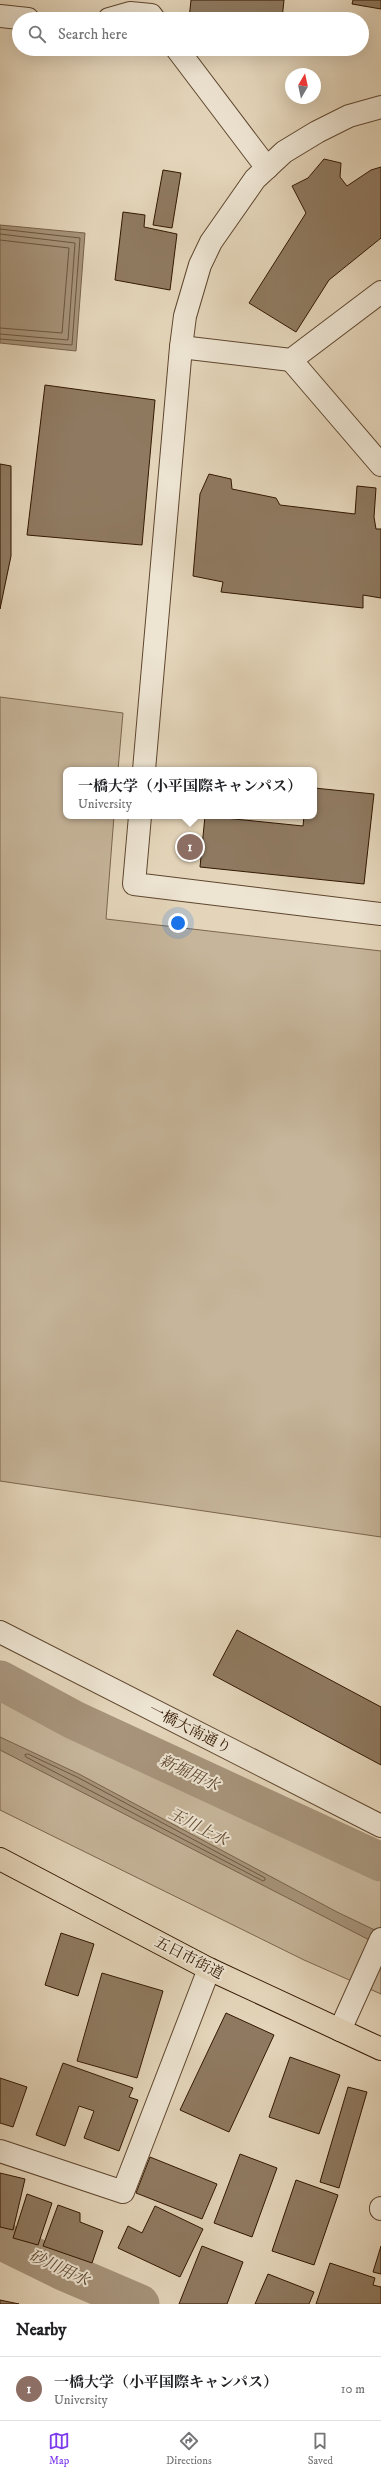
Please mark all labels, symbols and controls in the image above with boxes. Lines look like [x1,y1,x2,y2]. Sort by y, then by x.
search box [12,12,369,56]
icon: search [26,23,48,45]
text: Search here [58,25,127,44]
north arrow [285,68,321,104]
popup [63,767,317,819]
text: 一橋大学（小平国際キャンパス） [78,777,302,796]
text: University [78,796,132,812]
pin: 1 [177,832,203,862]
your location [168,913,188,933]
street label: 一橋大南通り [146,1700,234,1758]
water label: 新堀用水 [156,1750,224,1796]
water label: 玉川上水 [165,1804,233,1851]
street label: 五日市街道 [151,1933,227,1983]
water label: 砂川用水 [26,2245,94,2291]
text: Nearby [16,2319,66,2341]
text: 一橋大学（小平国際キャンパス） [54,2373,278,2392]
text: 1 [27,2381,31,2397]
text: 10 m [341,2381,365,2397]
text: University [54,2392,108,2408]
tab: Map [48,2430,70,2468]
tab: Directions [166,2430,212,2468]
tab: Saved [308,2430,333,2468]

